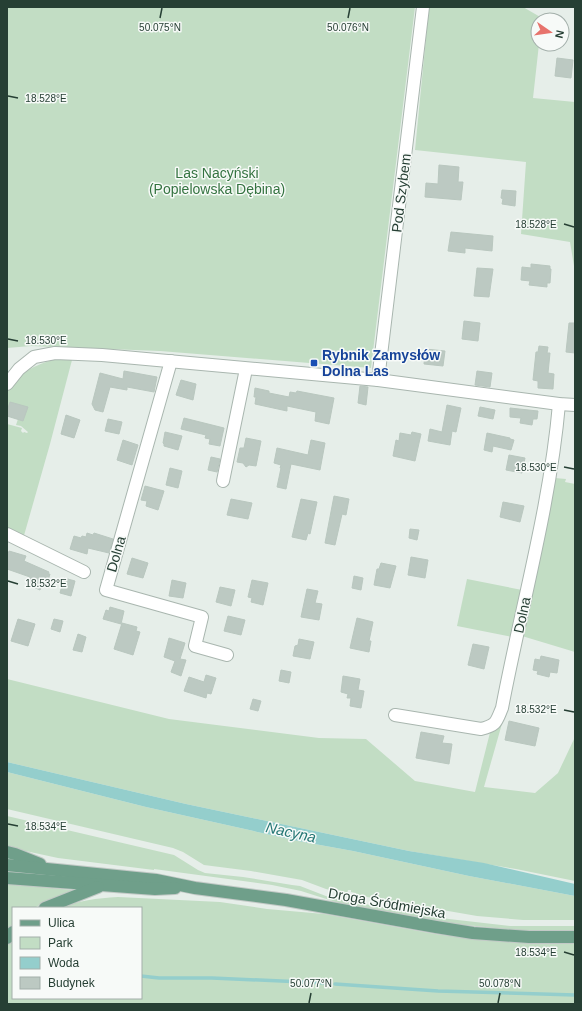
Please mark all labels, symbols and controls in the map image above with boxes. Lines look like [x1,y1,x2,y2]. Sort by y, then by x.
north arrow [530,12,570,52]
text: 50.075°N [139,22,181,33]
text: 50.076°N [327,22,369,33]
text: N [553,29,566,40]
text: 18.528°E [25,93,67,104]
street label: Pod Szybem [388,153,414,233]
park label: Las Nacyński (Popielowska Dębina) [149,165,285,197]
text: 18.528°E [515,219,557,230]
text: 18.530°E [25,335,67,346]
place label: Rybnik Zamysłów Dolna Las [322,347,440,379]
marker: Rybnik Zamysłów Dolna Las [309,358,319,368]
text: 18.530°E [515,462,557,473]
street label: Dolna [103,534,129,574]
text: 18.532°E [25,578,67,589]
street label: Dolna [510,595,534,635]
text: 18.532°E [515,704,557,715]
water label: Nacyna [264,818,318,846]
text: 18.534°E [25,821,67,832]
street label: Droga Śródmiejska [327,884,447,921]
legend [12,907,142,999]
text: Ulica [48,916,75,930]
text: Park [48,936,74,950]
text: 18.534°E [515,947,557,958]
text: Woda [48,956,79,970]
text: Budynek [48,976,96,990]
text: 50.077°N [290,978,332,989]
text: 50.078°N [479,978,521,989]

